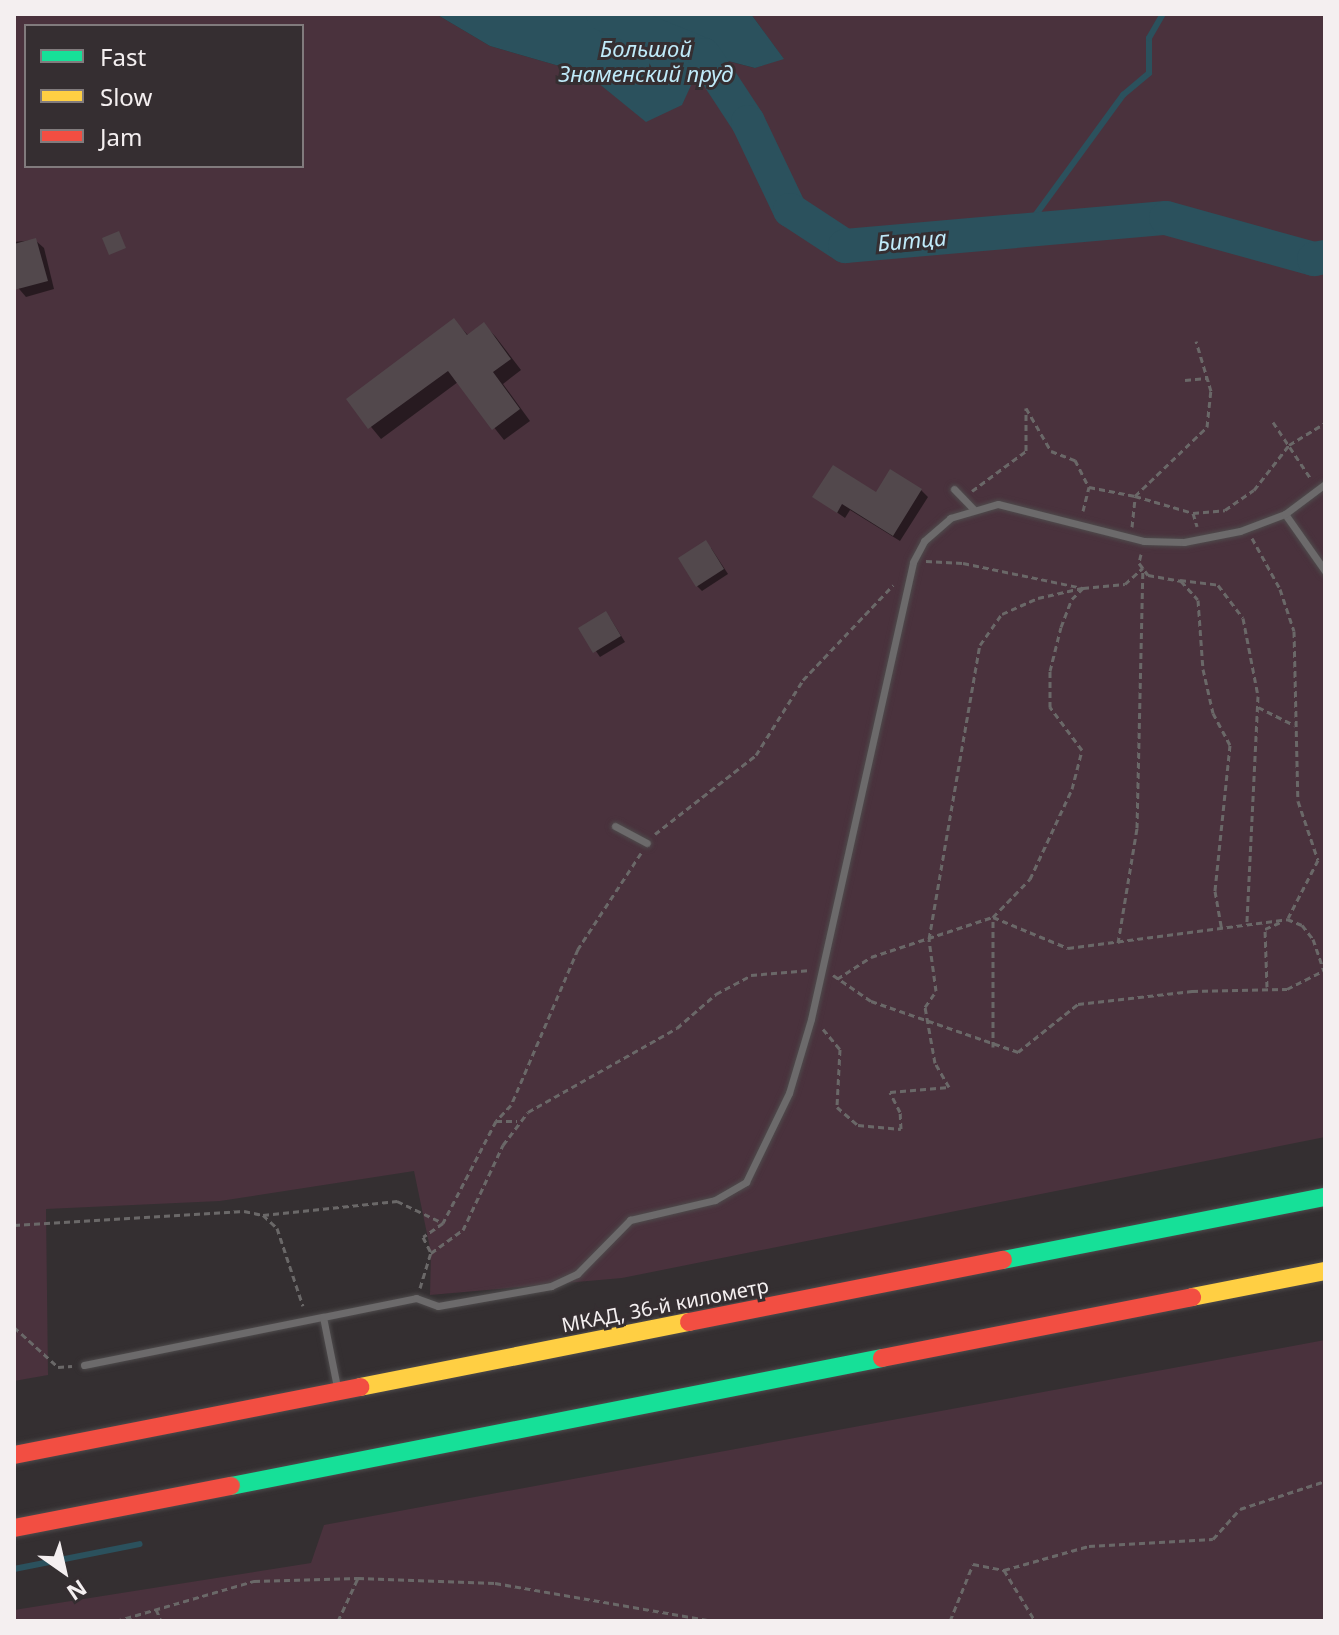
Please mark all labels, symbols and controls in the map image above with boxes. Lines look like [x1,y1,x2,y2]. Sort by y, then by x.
legend [24,24,304,168]
water label: Большой Знаменский пруд [559,35,733,86]
text: Fast [100,40,146,73]
text: Slow [100,80,152,113]
text: Jam [100,120,142,153]
water label: Битца [876,224,948,256]
street label: МКАД, 36-й километр [559,1273,771,1337]
north arrow [24,1531,104,1611]
text: N [62,1573,93,1608]

